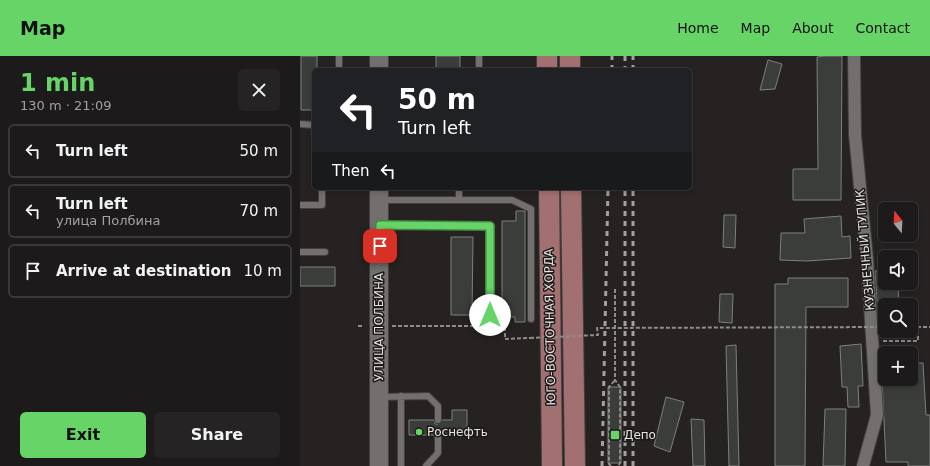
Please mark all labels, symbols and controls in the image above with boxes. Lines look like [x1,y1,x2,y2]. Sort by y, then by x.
text: Map [20,17,65,39]
text: Home [677,20,719,36]
text: Map [741,20,770,36]
text: About [792,20,834,36]
text: Contact [856,20,910,36]
text: 1 min [20,69,95,97]
button: close [238,69,280,111]
text: 50 m [398,83,476,116]
icon: left [332,84,384,136]
text: 130 m · 21:09 [20,98,111,113]
text: Turn left [398,117,471,138]
icon: left [22,140,44,162]
text: Turn left [56,142,128,160]
text: 50 m [240,142,278,160]
icon: left [377,160,399,182]
text: Then [332,162,369,180]
street label: КУЗНЕЧНЫЙ ТУПИК [852,188,877,311]
text: Turn left [56,195,128,213]
icon: left [22,200,44,222]
text: 70 m [240,202,278,220]
north arrow [878,202,918,242]
map controls [878,202,918,386]
text: улица Полбина [56,213,160,228]
pin [363,229,397,263]
icon: arrive [369,235,391,257]
street label: ЮГО-ВОСТОЧНАЯ ХОРДА [542,248,558,406]
button: sound [878,250,918,290]
icon: arrive [22,260,44,282]
text: Arrive at destination [56,262,231,280]
text: 10 m [243,262,282,280]
street label: УЛИЦА ПОЛБИНА [372,272,386,381]
position arrow [469,294,511,336]
button: search [878,298,918,338]
button: + [878,346,918,386]
button: Exit [20,412,146,458]
button: Share [154,412,280,458]
place label: Роснефть [427,425,488,439]
marker: Роснефть [414,427,424,437]
place label: Депо [624,428,656,442]
marker: Депо [609,429,621,441]

